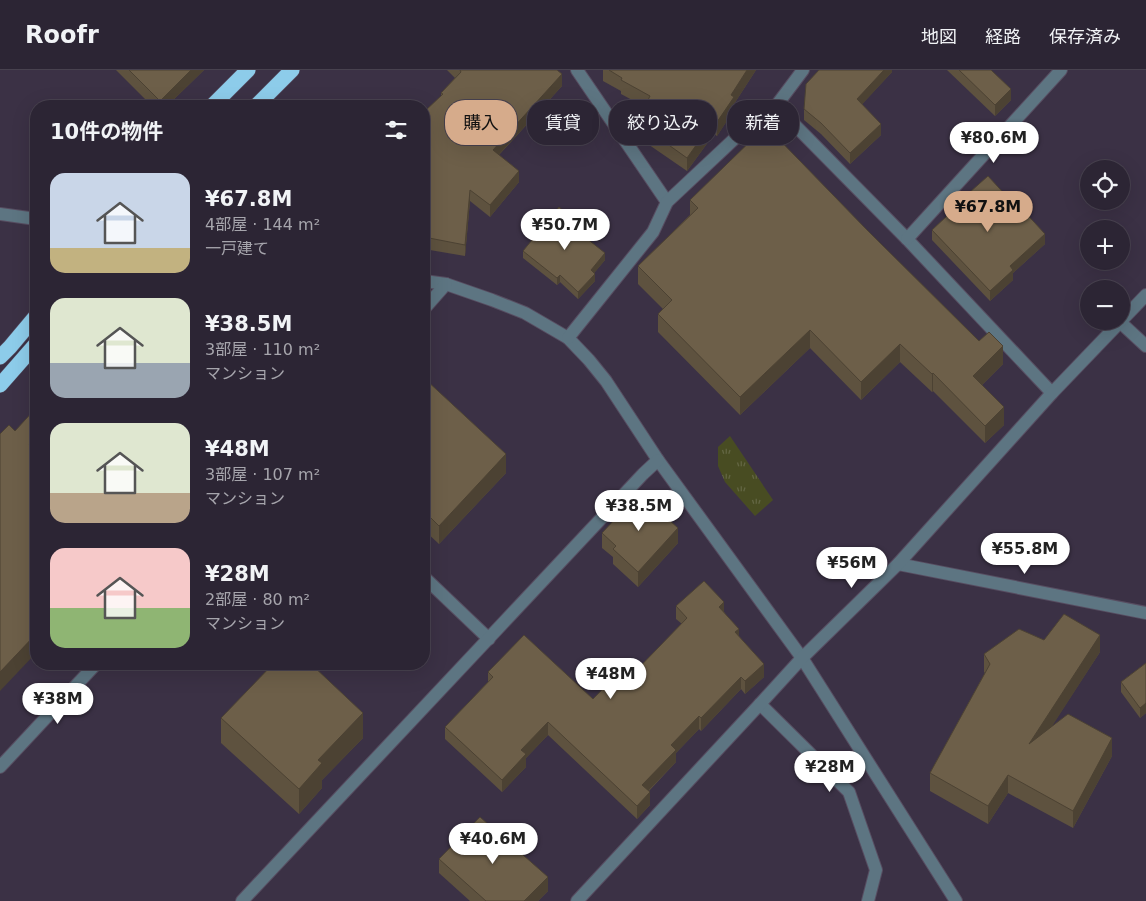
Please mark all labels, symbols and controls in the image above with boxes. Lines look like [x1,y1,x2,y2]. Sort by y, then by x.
text: Roofr [25,21,99,49]
text: 地図 [921,26,957,47]
text: 経路 [985,26,1021,47]
text: 保存済み [1049,26,1121,47]
chip: 購入 [445,100,517,145]
chip: 賃貸 [527,100,599,145]
chip: 絞り込み [609,100,717,145]
chip: 新着 [727,100,799,145]
icon: filters [382,116,410,144]
text: 10件の物件 [50,120,163,144]
pin: ¥80.6M [953,122,1035,164]
text: ¥80.6M [961,128,1027,147]
map controls [1080,160,1130,330]
button: locate [1080,160,1130,210]
text: ¥67.8M [205,187,292,211]
pin: ¥67.8M [947,190,1029,233]
icon: home [90,193,150,253]
text: ¥67.8M [955,197,1021,216]
pin: ¥50.7M [524,208,606,251]
text: 4部屋 · 144 m² [205,215,320,234]
text: ¥50.7M [532,215,598,234]
button: + [1080,220,1130,270]
text: 一戸建て [205,239,269,258]
button: − [1080,280,1130,330]
text: ¥38.5M [205,312,292,336]
icon: home [90,318,150,378]
text: 3部屋 · 110 m² [205,340,320,359]
text: マンション [205,364,285,383]
text: ¥48M [205,437,270,461]
icon: home [90,443,150,503]
text: 3部屋 · 107 m² [205,465,320,484]
text: マンション [205,489,285,508]
pin: ¥38.5M [598,490,680,532]
text: ¥38.5M [606,496,672,515]
pin: ¥55.8M [984,532,1066,575]
text: ¥55.8M [992,539,1058,558]
pin: ¥56M [822,546,882,589]
text: ¥56M [827,553,877,572]
text: ¥28M [205,562,270,586]
icon: home [90,568,150,628]
text: 2部屋 · 80 m² [205,590,310,609]
text: マンション [205,614,285,633]
pin: ¥48M [581,658,641,700]
text: ¥48M [586,664,636,683]
pin: ¥38M [28,682,88,725]
text: ¥38M [33,689,83,708]
pin: ¥28M [800,750,860,793]
text: ¥28M [805,757,855,776]
pin: ¥40.6M [452,822,534,865]
text: ¥40.6M [460,829,526,848]

